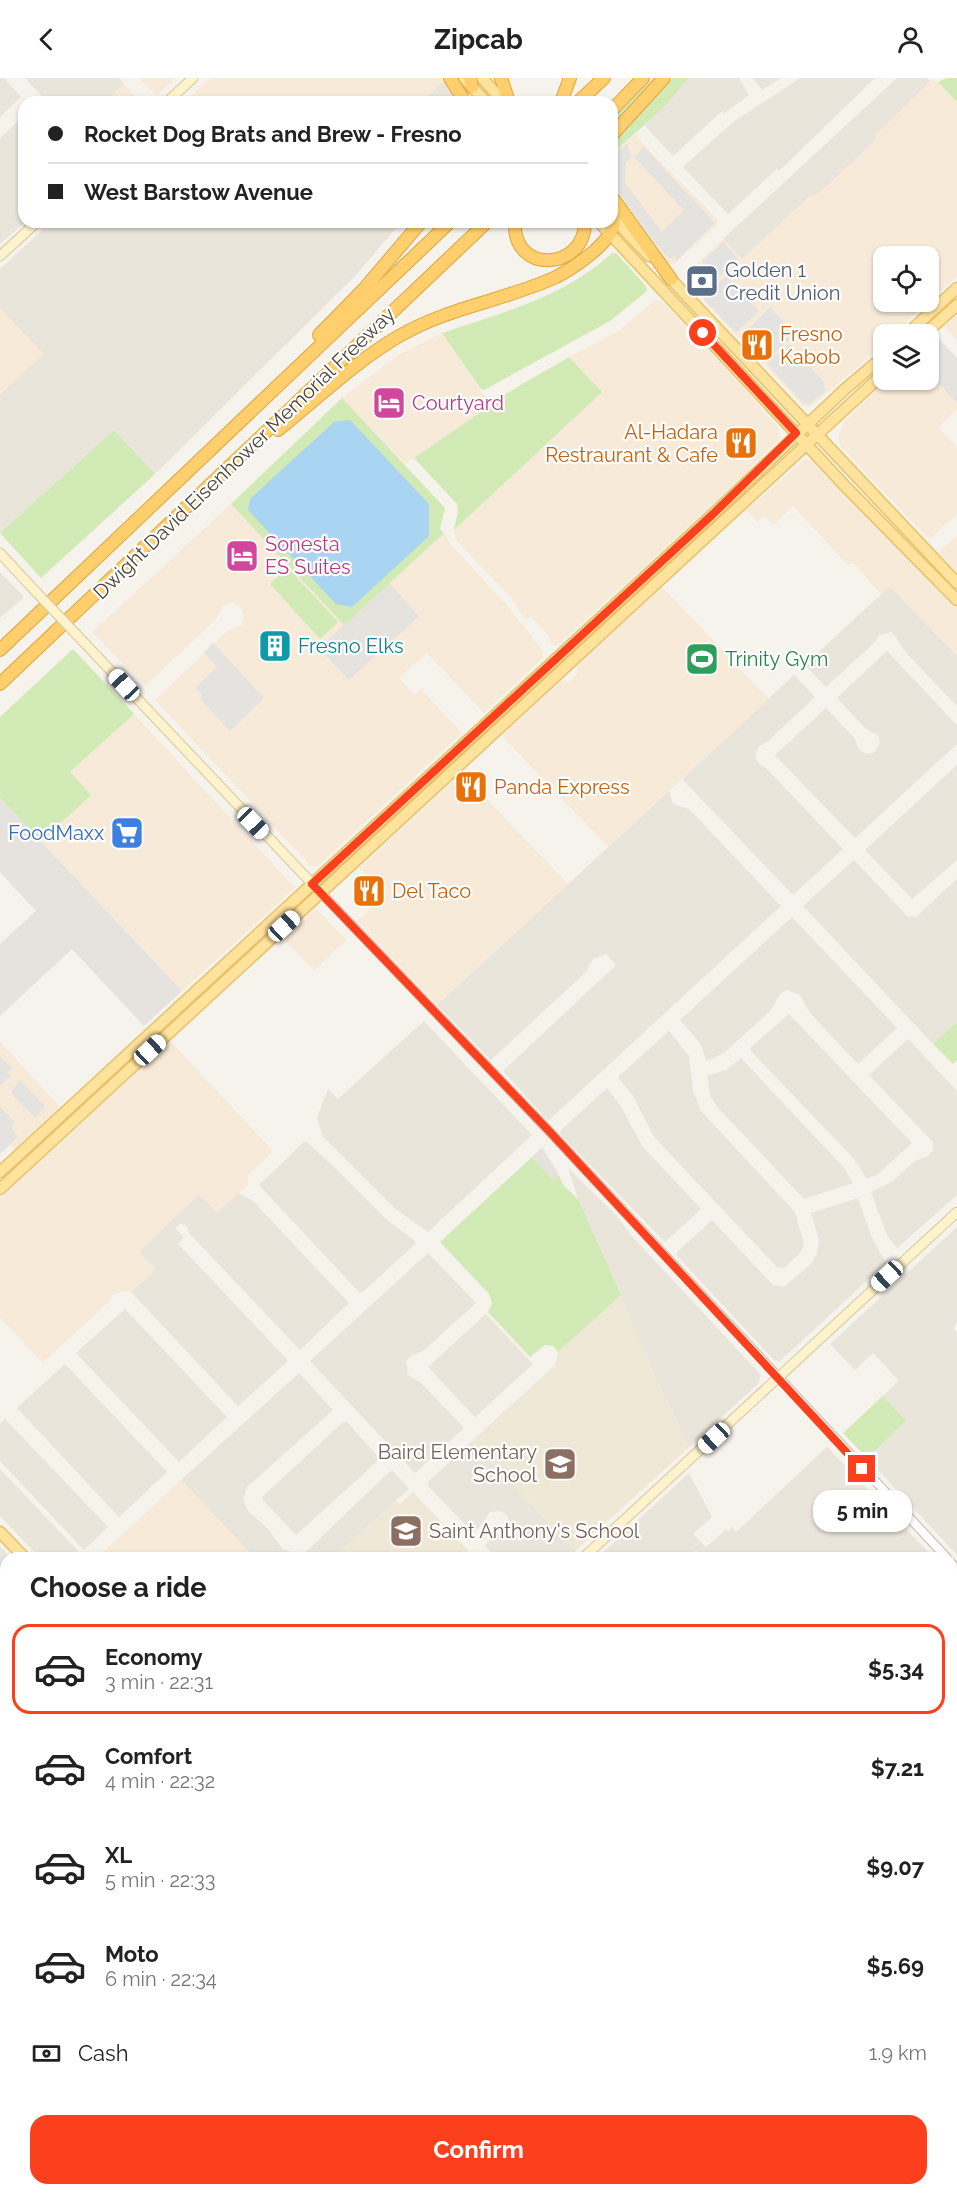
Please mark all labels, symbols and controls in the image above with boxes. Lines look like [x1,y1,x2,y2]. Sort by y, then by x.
icon: back [30,23,63,56]
icon: person [894,23,927,56]
text: Zipcab [434,24,523,55]
text: Rocket Dog Brats and Brew - Fresno [84,121,462,147]
text: West Barstow Avenue [84,179,313,205]
map controls [873,246,939,390]
button: locate [873,246,939,312]
place label: Golden 1 Credit Union [725,258,840,305]
bank icon: Golden 1 Credit Union [684,263,720,299]
street label: Dwight David Eisenhower Memorial Freeway [88,302,400,604]
route start [689,319,716,346]
place label: Fresno Kabob [780,322,843,369]
button: layers [873,324,939,390]
restaurant icon: Fresno Kabob [739,327,775,363]
hotel icon: Courtyard [371,385,407,421]
place label: Courtyard [412,391,504,415]
place label: Al-Hadara Restraurant & Cafe [545,420,718,467]
restaurant icon: Al-Hadara Restraurant & Cafe [723,425,759,461]
place label: Sonesta ES Suites [265,532,351,579]
hotel icon: Sonesta ES Suites [224,538,260,574]
building icon: Fresno Elks [257,628,293,664]
place label: Fresno Elks [298,634,404,658]
sports icon: Trinity Gym [684,641,720,677]
place label: Trinity Gym [725,647,828,671]
car [105,666,143,704]
restaurant icon: Panda Express [453,769,489,805]
place label: Panda Express [494,775,630,799]
car [234,804,272,842]
supermarket icon: FoodMaxx [109,815,145,851]
place label: FoodMaxx [8,821,104,845]
restaurant icon: Del Taco [351,873,387,909]
place label: Del Taco [392,879,471,903]
car [265,907,303,945]
car [131,1031,169,1069]
car [868,1257,906,1295]
car [695,1419,733,1457]
place label: Baird Elementary School [378,1440,538,1487]
school or university icon: Baird Elementary School [542,1446,578,1482]
route end [848,1455,875,1482]
callout: 5 min [812,1490,912,1532]
text: 5 min [837,1499,888,1523]
school or university icon: Saint Anthony's School [388,1513,424,1549]
place label: Saint Anthony's School [429,1519,640,1543]
text: Choose a ride [30,1572,206,1603]
icon: car [33,1642,87,1696]
text: Economy [105,1644,203,1670]
text: $5.34 [868,1656,924,1682]
text: 3 min · 22:31 [105,1670,213,1694]
icon: car [33,1741,87,1795]
text: Comfort [105,1743,192,1769]
text: $7.21 [871,1755,924,1781]
text: 4 min · 22:32 [105,1769,215,1793]
icon: car [33,1840,87,1894]
text: XL [105,1842,132,1868]
text: $9.07 [866,1854,924,1880]
text: 5 min · 22:33 [105,1868,215,1892]
icon: car [33,1939,87,1993]
text: Moto [105,1941,159,1967]
text: $5.69 [867,1953,924,1979]
text: 6 min · 22:34 [105,1967,217,1991]
icon: cash [30,2037,63,2070]
text: Cash [78,2040,129,2066]
text: 1.9 km [869,2041,927,2065]
button: Confirm [30,2115,927,2184]

